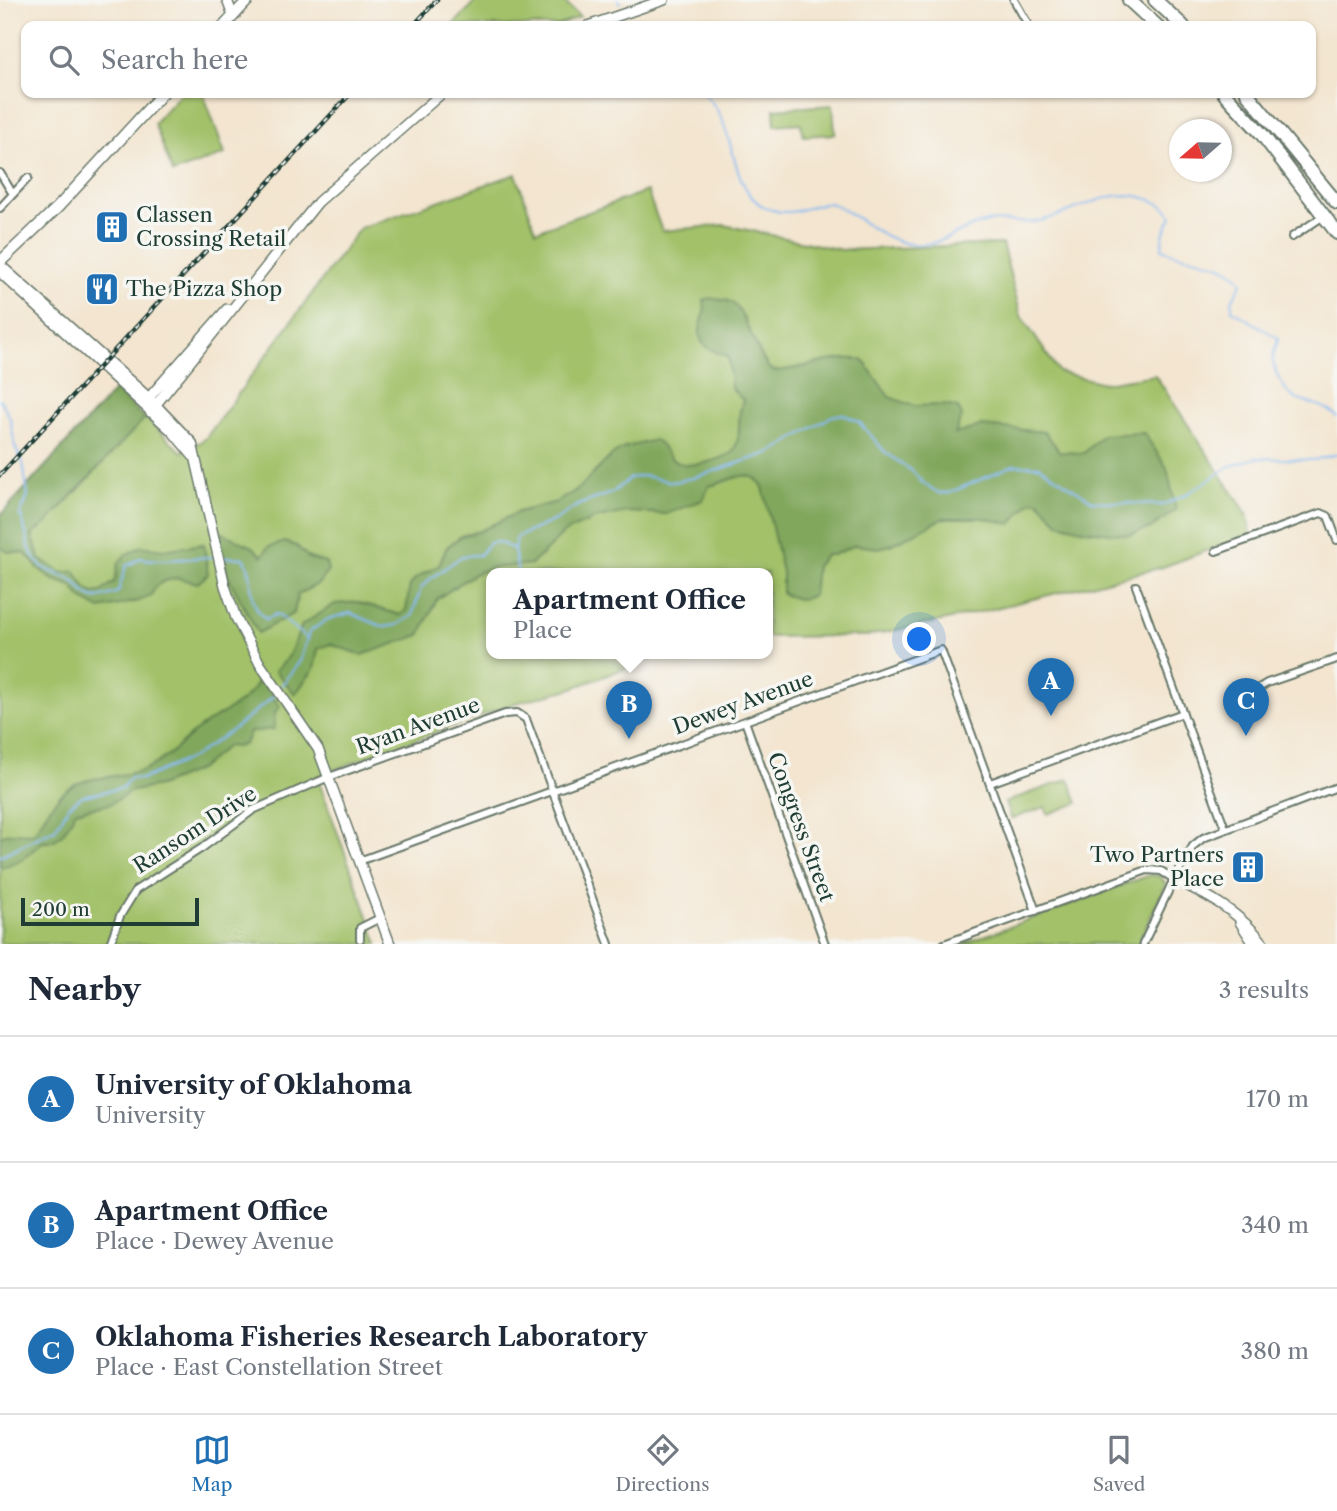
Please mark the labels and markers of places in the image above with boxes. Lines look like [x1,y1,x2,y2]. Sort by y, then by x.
place label: Classen Crossing Retail [136,202,286,251]
building icon: Classen Crossing Retail [93,208,131,246]
restaurant icon: The Pizza Shop [83,270,121,308]
place label: The Pizza Shop [126,276,282,301]
pin: A [1028,658,1074,716]
pin: C [1223,678,1269,736]
pin: B [606,681,652,739]
place label: Two Partners Place [1090,842,1224,891]
building icon: Two Partners Place [1229,848,1267,886]

